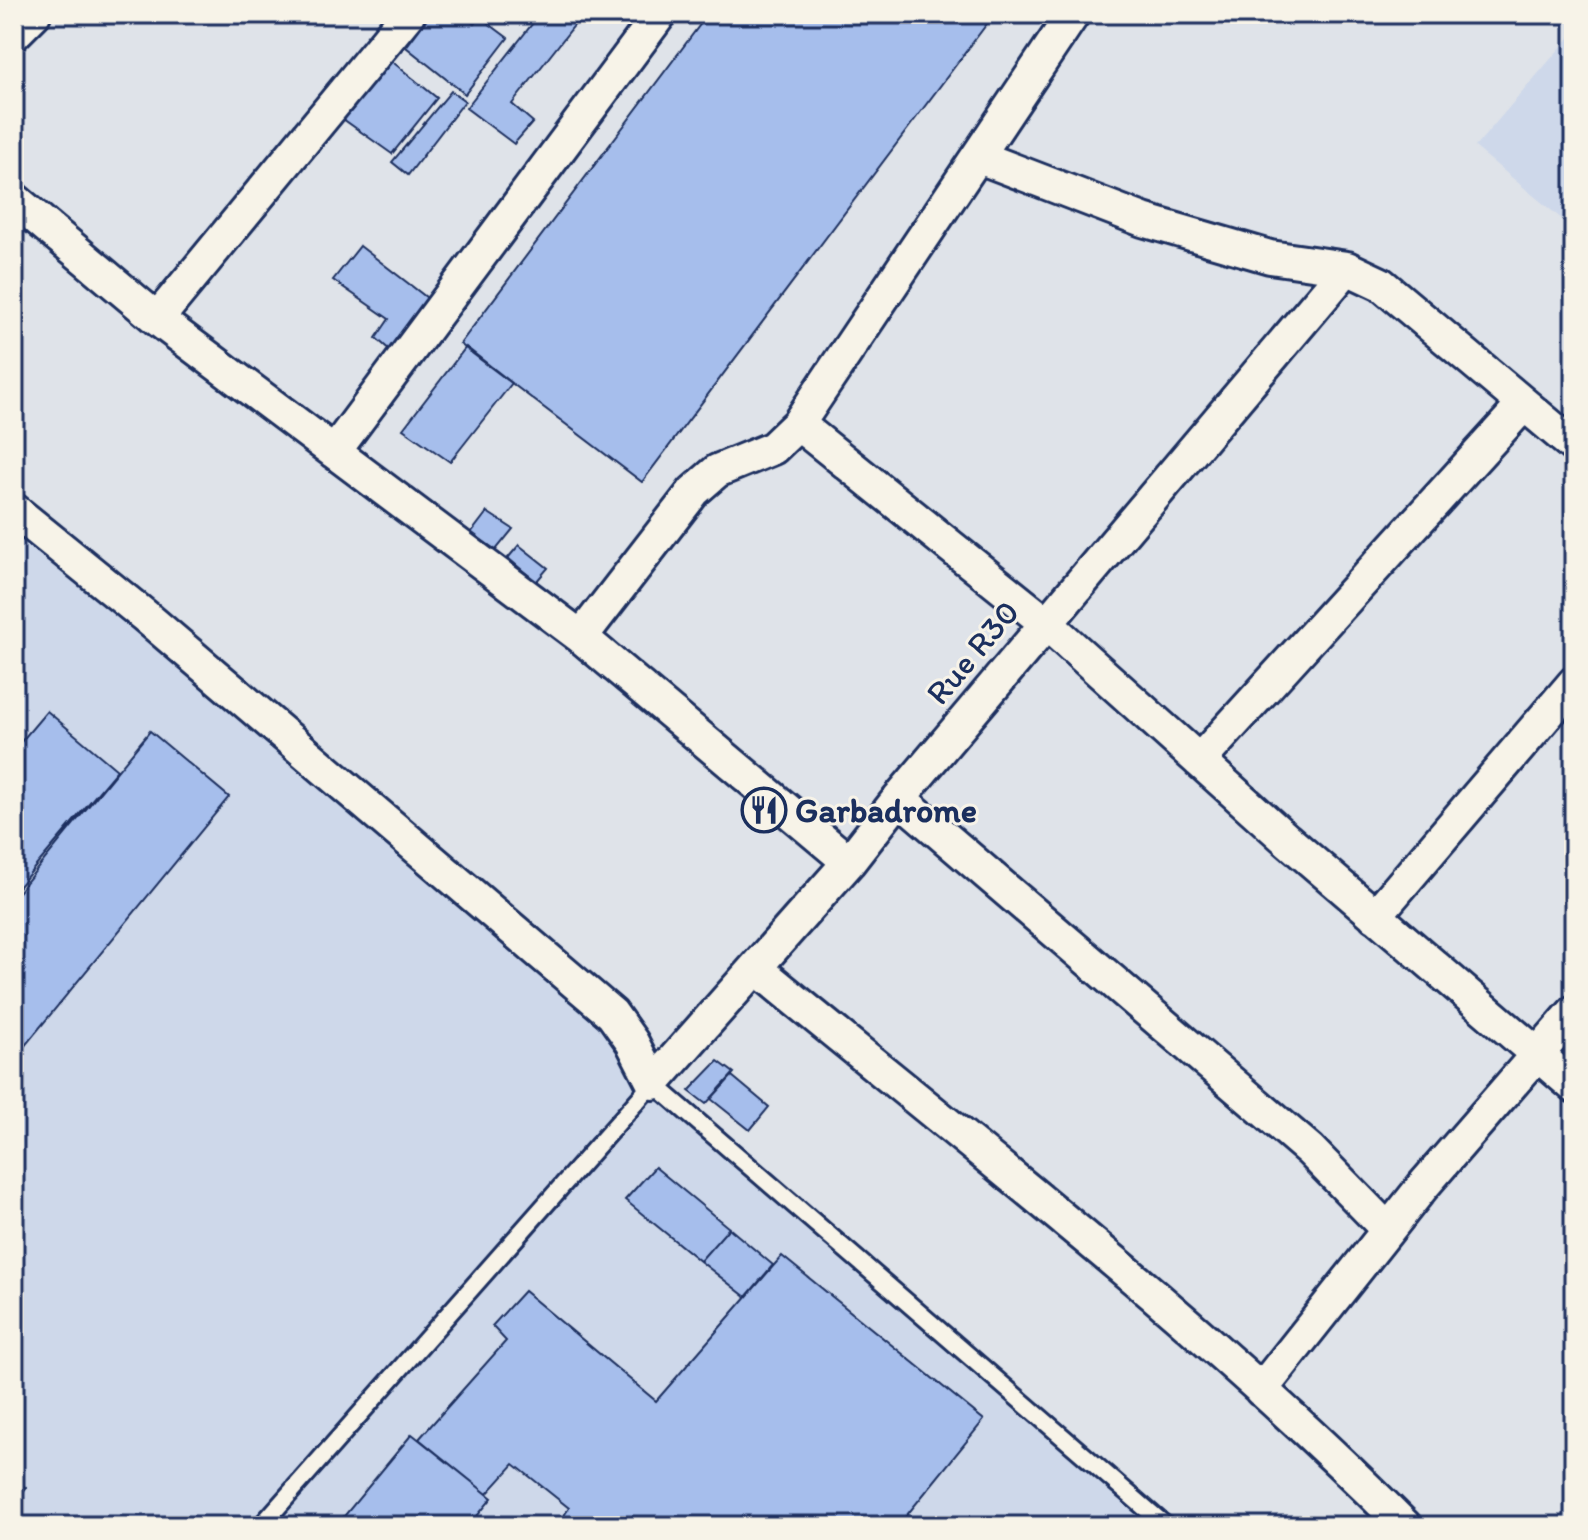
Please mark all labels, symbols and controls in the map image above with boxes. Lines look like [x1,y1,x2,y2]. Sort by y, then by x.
street label: Rue R30 [917,592,1028,713]
restaurant icon: Garbadrome [740,786,788,834]
place label: Garbadrome [795,790,977,831]

